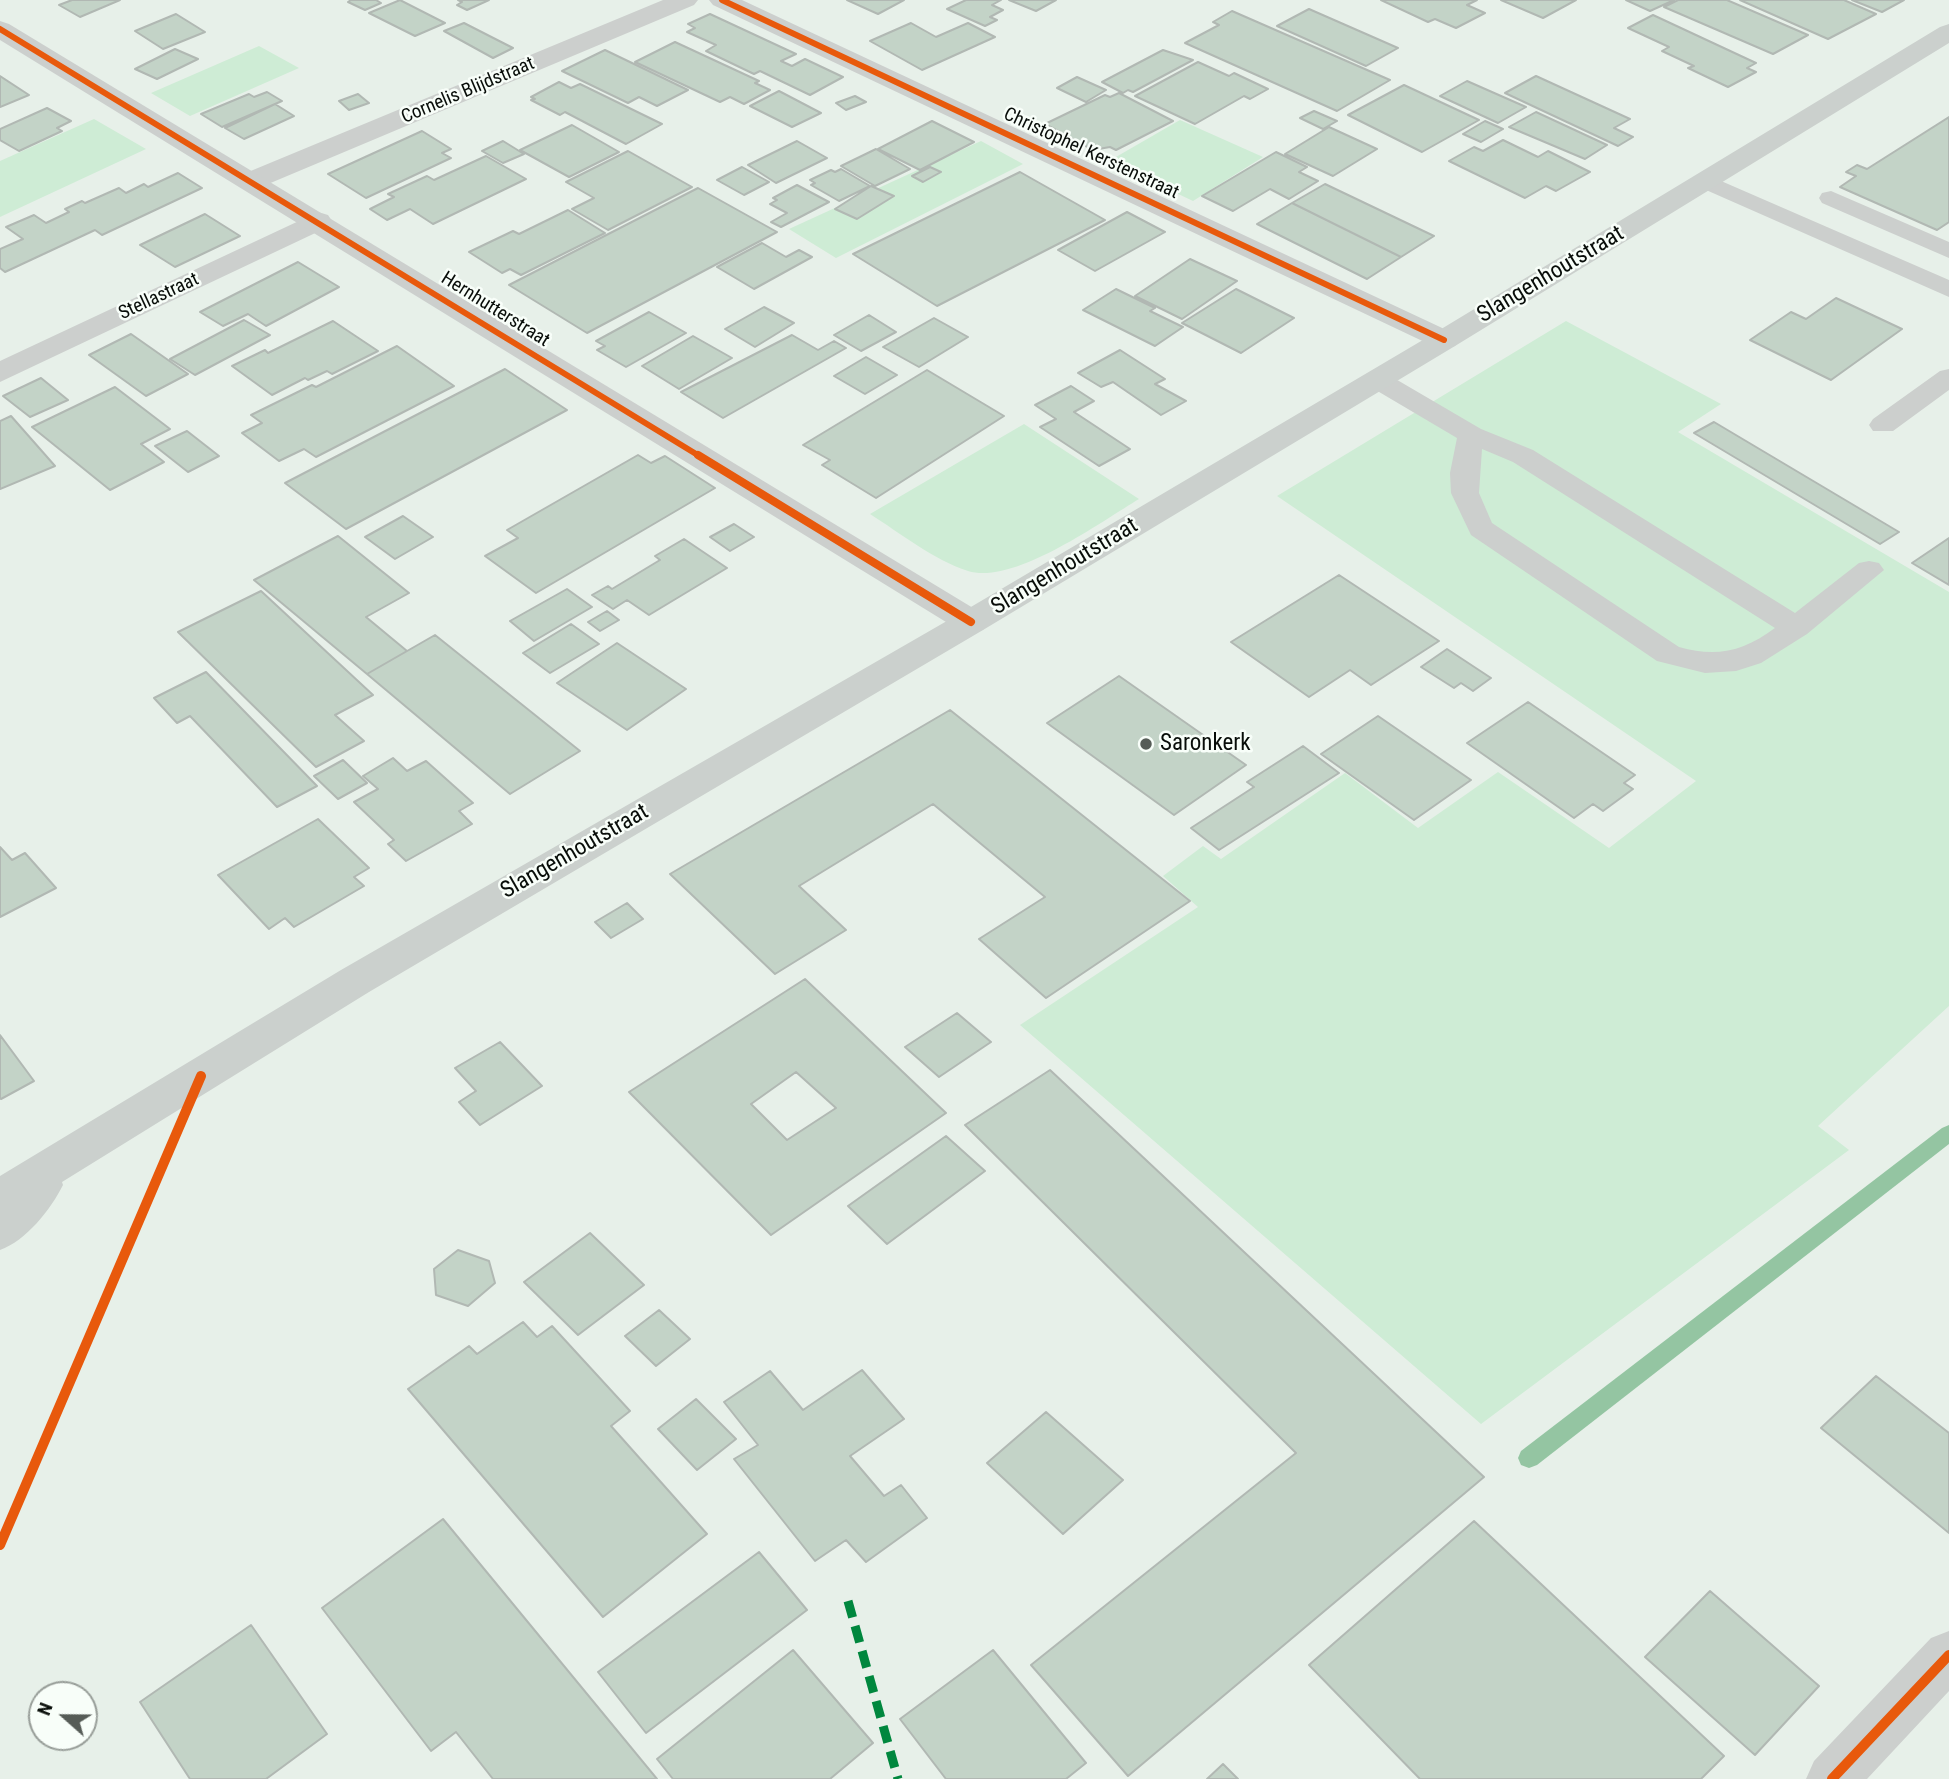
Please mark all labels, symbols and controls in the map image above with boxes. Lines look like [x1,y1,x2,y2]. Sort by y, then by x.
street label: Cornelis Blijdstraat [398,53,538,129]
street label: Christophel Kerstenstraat [1000,103,1182,205]
street label: Slangenhoutstraat [1473,220,1629,330]
street label: Hernhutterstraat [437,268,553,352]
street label: Stellastraat [115,269,203,325]
street label: Slangenhoutstraat [987,512,1143,622]
place label: Saronkerk [1160,730,1251,758]
marker: Saronkerk [1138,736,1154,752]
street label: Slangenhoutstraat [496,799,654,905]
north arrow [28,1681,98,1751]
text: N [32,1699,58,1719]

